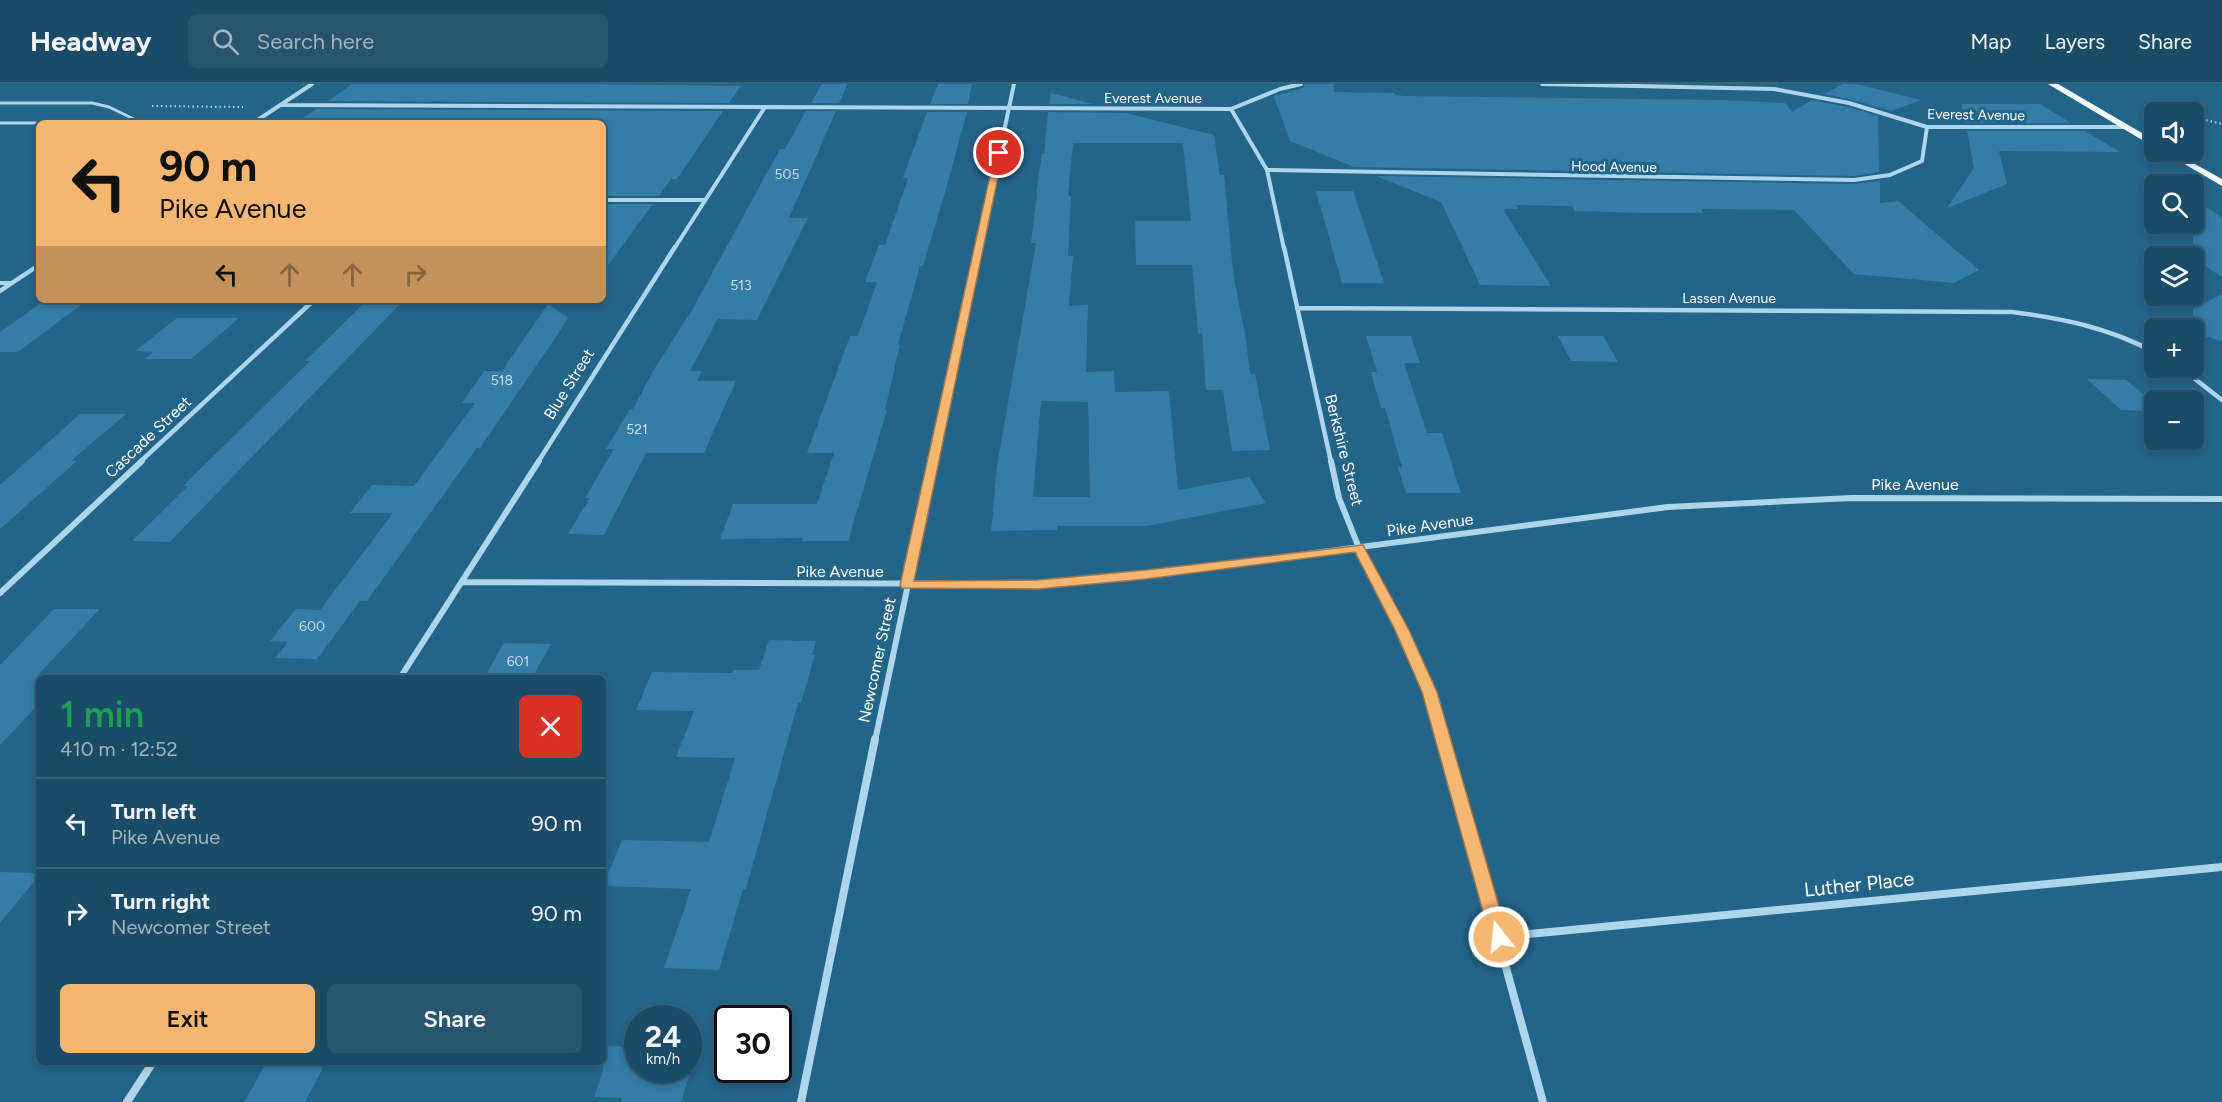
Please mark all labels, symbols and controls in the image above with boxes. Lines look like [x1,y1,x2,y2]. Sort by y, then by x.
search box [188,14,608,68]
text: Headway [30,24,152,58]
icon: search [209,25,242,58]
text: Search here [257,28,374,55]
text: Map [1971,29,2011,54]
text: Layers [2044,29,2105,54]
text: Share [2138,29,2192,54]
street label: Everest Avenue [1104,90,1202,107]
map controls [2144,102,2204,450]
button: sound [2144,102,2204,162]
street label: Everest Avenue [1927,106,2026,124]
pin [973,127,1024,178]
icon: arrive [982,136,1015,169]
text: 90 m [159,141,257,192]
icon: left [60,144,138,222]
street label: Hood Avenue [1571,158,1657,176]
house number: 505 [774,166,800,183]
button: search [2144,174,2204,234]
text: Pike Avenue [159,192,306,225]
button: layers [2144,246,2204,306]
icon: left [210,258,243,291]
icon: ahead [273,258,306,291]
icon: ahead [336,258,369,291]
icon: right [399,258,432,291]
house number: 513 [730,277,752,294]
street label: Lassen Avenue [1682,290,1776,307]
button: + [2144,318,2204,378]
street label: Blue Street [540,345,598,423]
house number: 518 [491,372,513,389]
button: − [2144,390,2204,450]
street label: Cascade Street [101,392,195,482]
street label: Berkshire Street [1321,392,1367,508]
house number: 521 [626,421,648,438]
street label: Pike Avenue [1871,475,1959,494]
street label: Pike Avenue [1385,509,1475,540]
street label: Pike Avenue [796,562,884,581]
street label: Newcomer Street [854,596,900,724]
house number: 600 [299,618,325,635]
house number: 601 [507,653,529,670]
text: 1 min [60,693,144,736]
button: close [519,695,582,758]
text: 410 m · 12:52 [60,737,178,761]
text: Turn left [111,798,197,825]
icon: left [60,807,93,840]
text: 90 m [531,810,582,837]
text: Pike Avenue [111,825,220,849]
street label: Luther Place [1803,866,1915,902]
text: Turn right [111,888,210,915]
icon: right [60,897,93,930]
text: 90 m [531,900,582,927]
position arrow [1467,905,1531,969]
text: Newcomer Street [111,915,271,939]
button: Exit [60,984,315,1053]
button: Share [327,984,582,1053]
speed limit sign: 30 [714,1005,792,1083]
text: 24 [645,1018,681,1055]
text: km/h [646,1050,680,1068]

